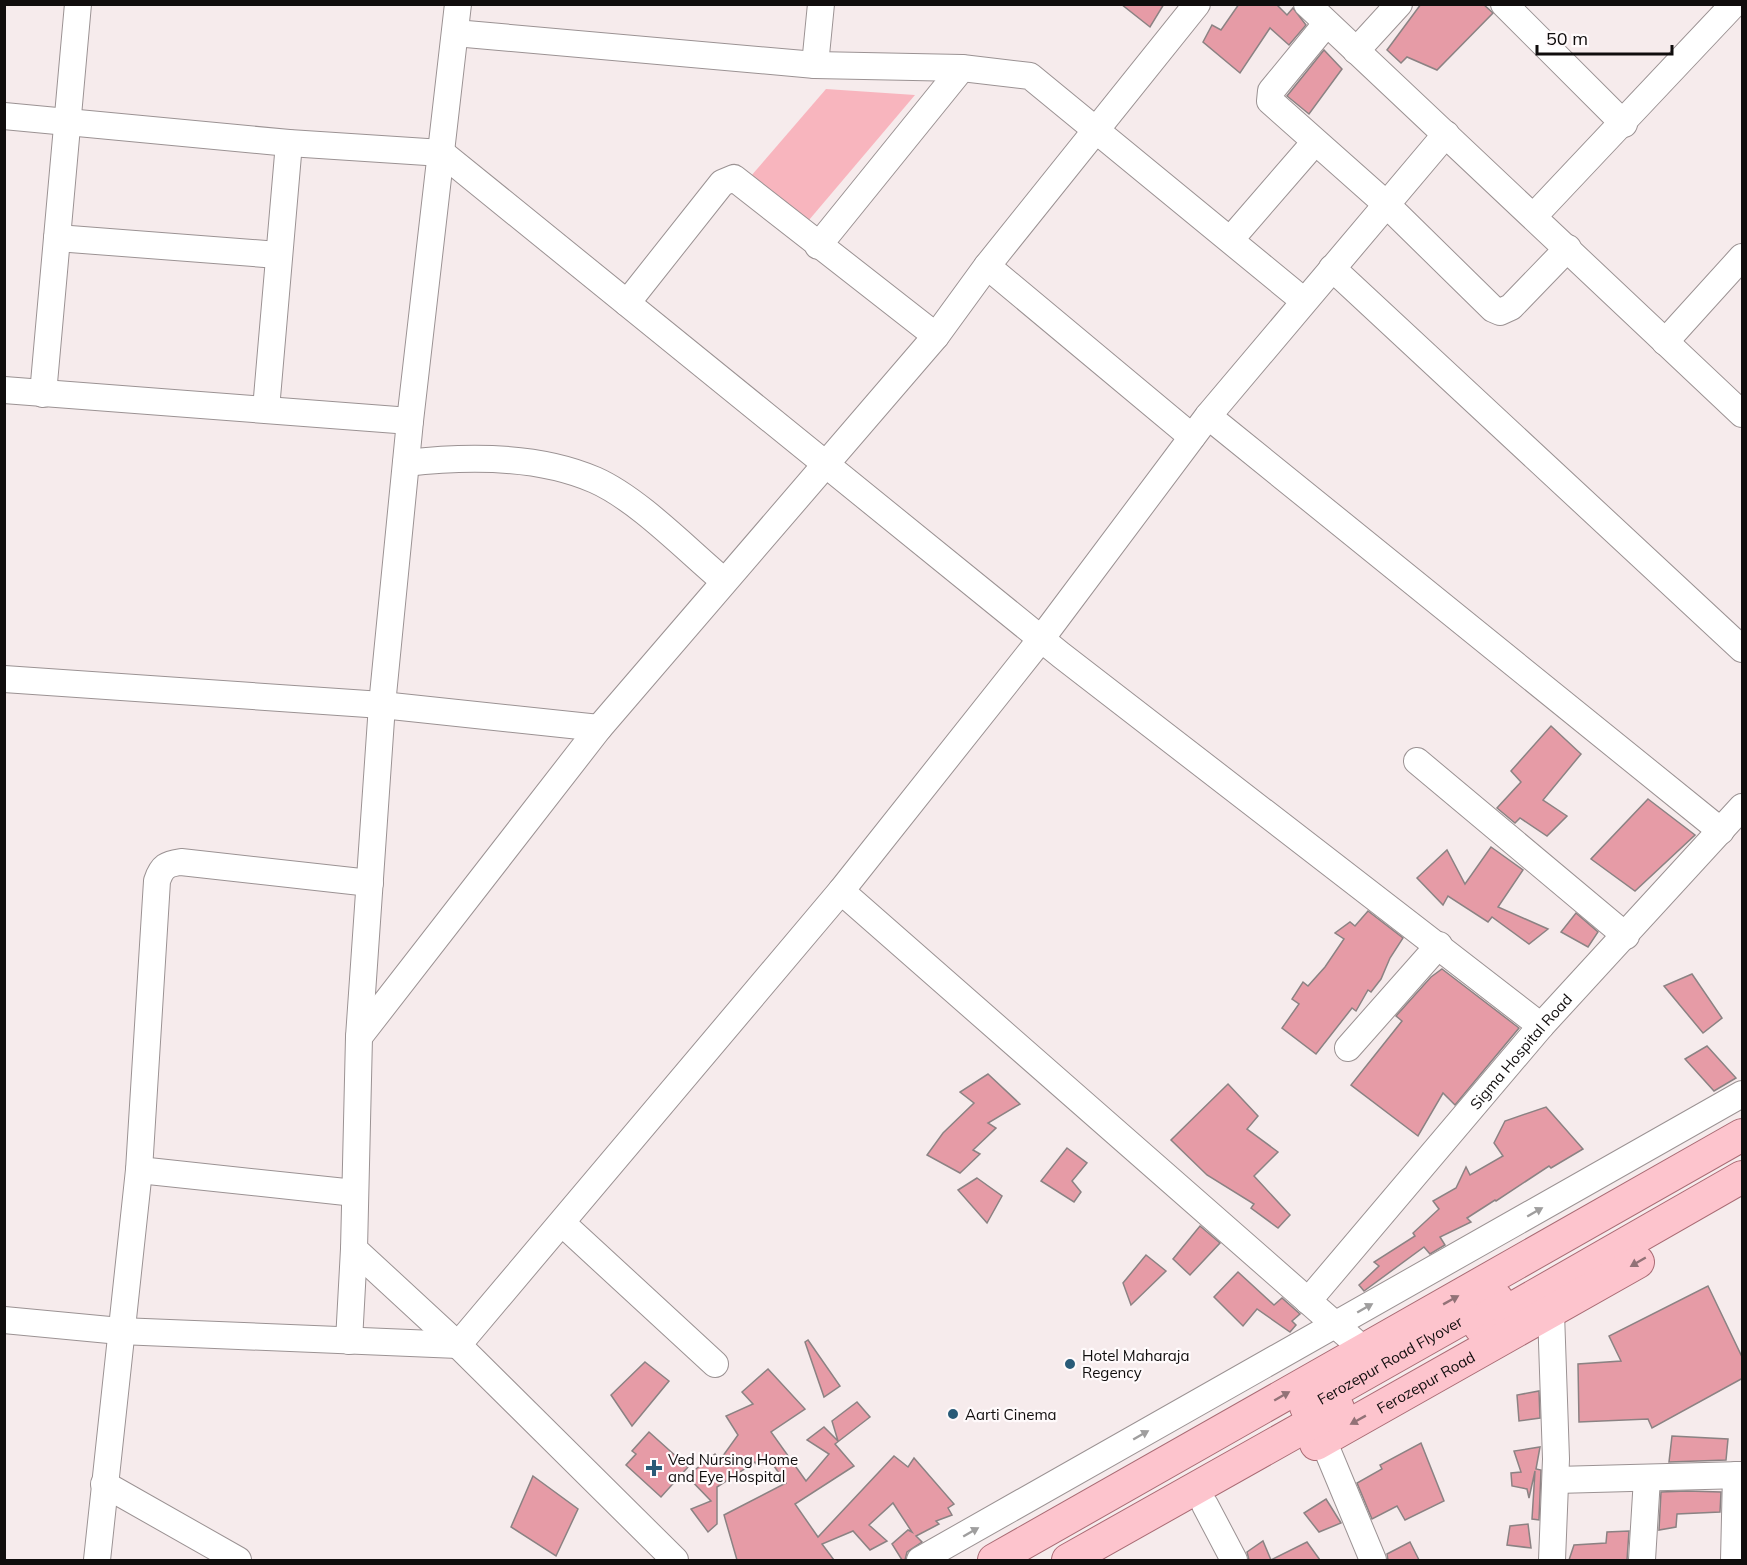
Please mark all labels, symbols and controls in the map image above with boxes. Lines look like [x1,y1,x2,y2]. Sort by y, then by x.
scale bar [1537,18,1672,56]
text: 50 m [1546,27,1588,50]
street label: Sigma Hospital Road [1465,989,1576,1113]
one-way arrow [1526,1207,1543,1217]
one-way arrow [1629,1257,1646,1267]
one-way arrow [1442,1295,1459,1305]
one-way arrow [1357,1303,1374,1313]
street label: Ferozepur Road Flyover [1314,1313,1466,1407]
place label: Hotel Maharaja Regency [1082,1346,1189,1382]
street label: Ferozepur Road [1373,1349,1477,1417]
marker: Hotel Maharaja Regency [1063,1357,1077,1371]
one-way arrow [1274,1391,1291,1401]
place label: Aarti Cinema [965,1405,1057,1424]
marker: Aarti Cinema [946,1407,960,1421]
one-way arrow [1350,1415,1367,1425]
one-way arrow [1132,1431,1149,1441]
place label: Ved Nursing Home and Eye Hospital [668,1450,798,1486]
marker: Ved Nursing Home and Eye Hospital [645,1459,663,1477]
one-way arrow [963,1526,979,1537]

